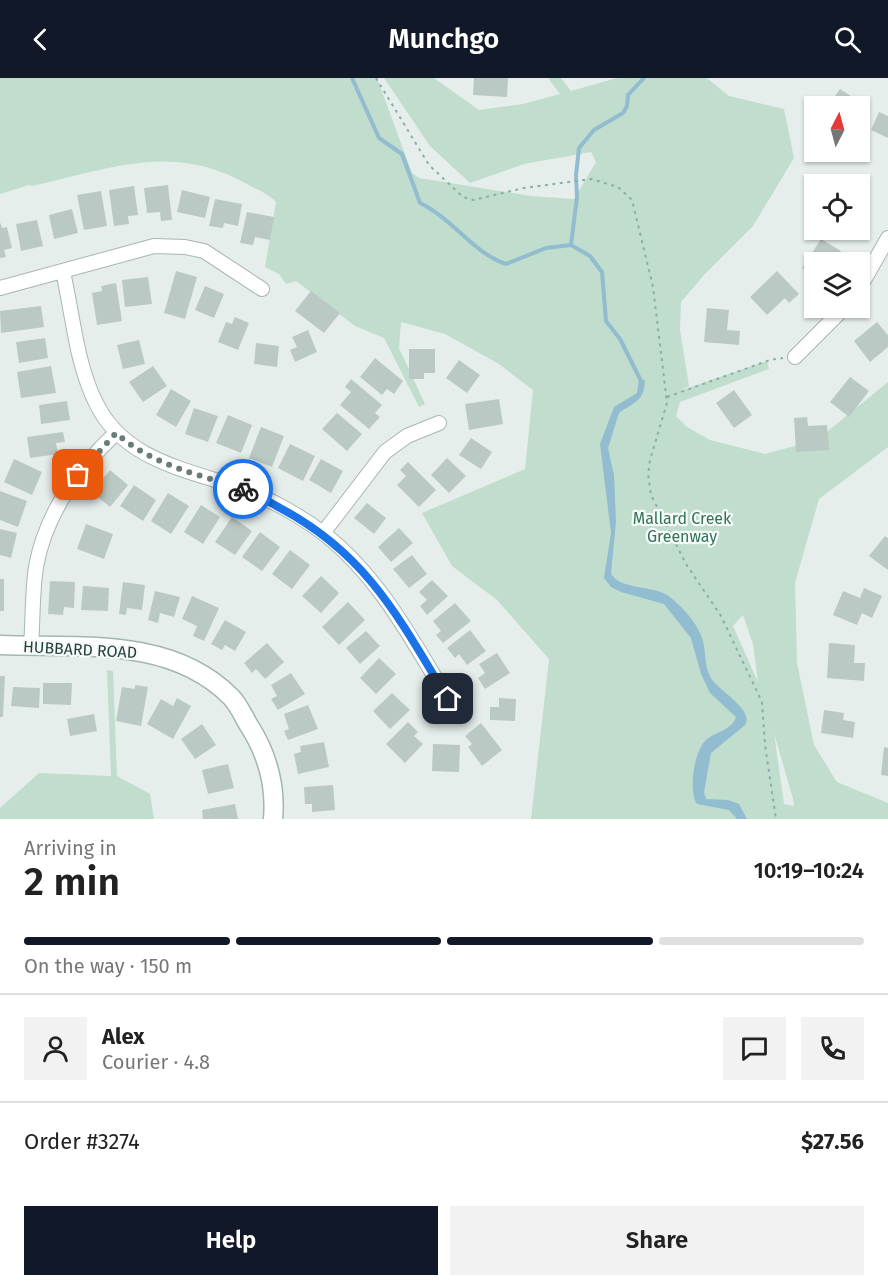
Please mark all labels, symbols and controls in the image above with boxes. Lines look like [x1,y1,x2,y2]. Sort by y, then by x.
icon: back [24,23,57,56]
text: Munchgo [389,23,499,55]
icon: search [831,23,864,56]
north arrow [804,96,870,162]
map controls [804,96,870,318]
button: locate [804,174,870,240]
button: layers [804,252,870,318]
pin [52,449,103,500]
icon: bag [61,458,94,491]
courier [213,459,273,519]
icon: bike [227,473,260,506]
park label: Mallard Creek Greenway [633,509,732,546]
street label: HUBBARD ROAD [22,637,137,662]
pin [422,673,473,724]
icon: home [431,682,464,715]
text: Arriving in [24,836,117,860]
text: 10:19–10:24 [754,857,864,884]
text: 2 min [24,859,120,905]
text: On the way · 150 m [24,954,192,978]
button: person [24,1017,87,1080]
button: chat [723,1017,786,1080]
button: phone [801,1017,864,1080]
text: Alex [102,1023,145,1050]
text: Courier · 4.8 [102,1050,210,1074]
text: Order #3274 [24,1128,140,1155]
text: $27.56 [801,1128,864,1155]
button: Help [24,1206,438,1275]
button: Share [450,1206,864,1275]

